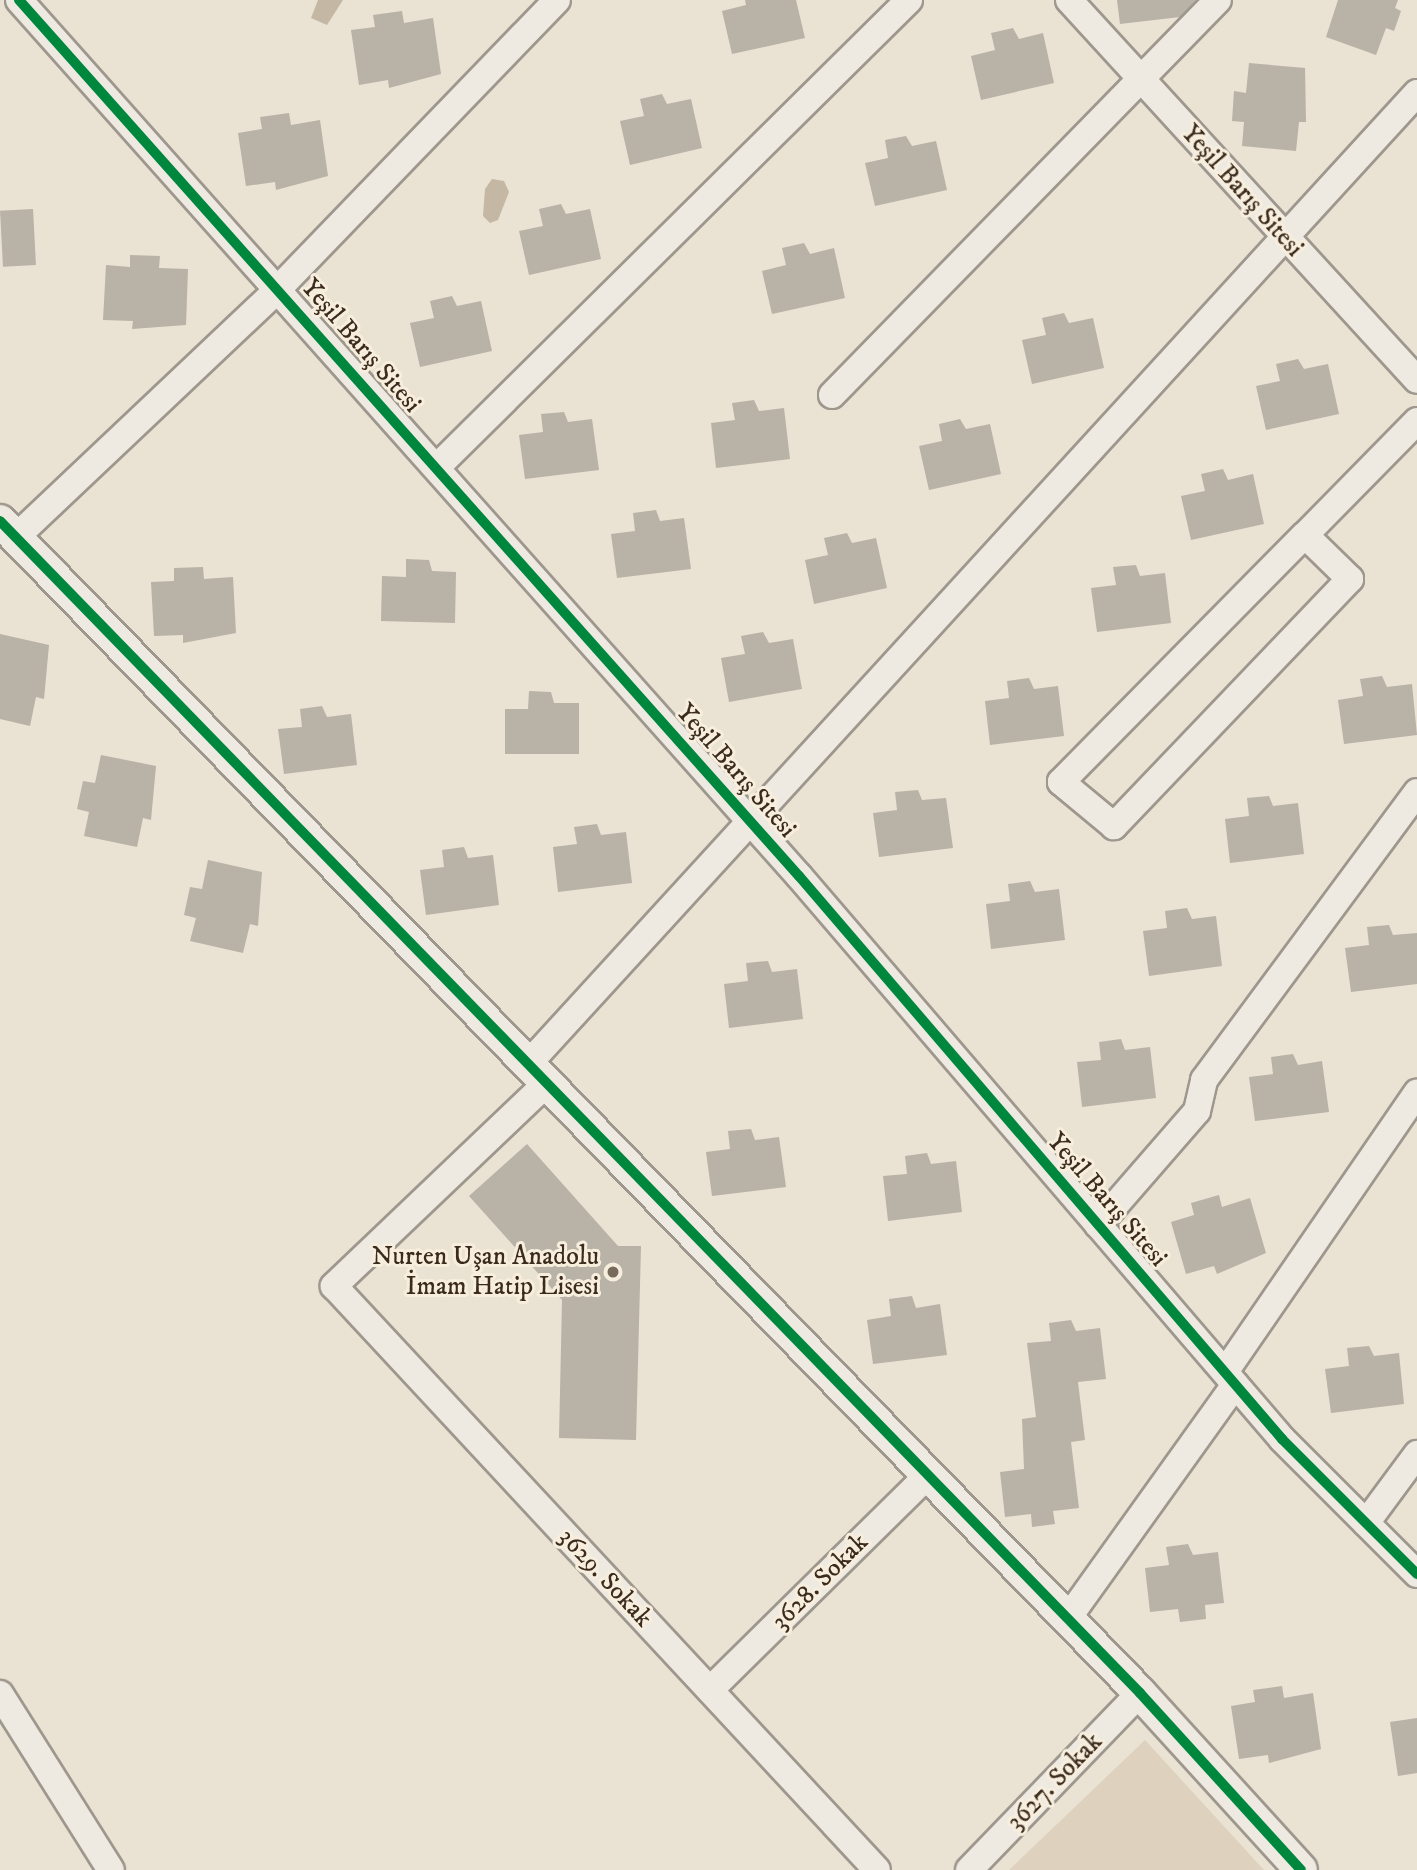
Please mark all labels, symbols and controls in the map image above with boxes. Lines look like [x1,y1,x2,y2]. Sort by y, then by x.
street label: Yeşil Barış Sitesi [1174,118,1310,264]
street label: Yeşil Barış Sitesi [294,273,428,419]
street label: Yeşil Barış Sitesi [669,698,803,844]
street label: Yeşil Barış Sitesi [1040,1127,1174,1273]
place label: Nurten Uşan Anadolu İmam Hatip Lisesi [372,1241,599,1302]
marker: Nurten Uşan Anadolu İmam Hatip Lisesi [605,1264,621,1280]
street label: 3629. Sokak [551,1522,659,1634]
street label: 3628. Sokak [765,1527,875,1637]
street label: 3627. Sokak [1001,1727,1109,1837]

